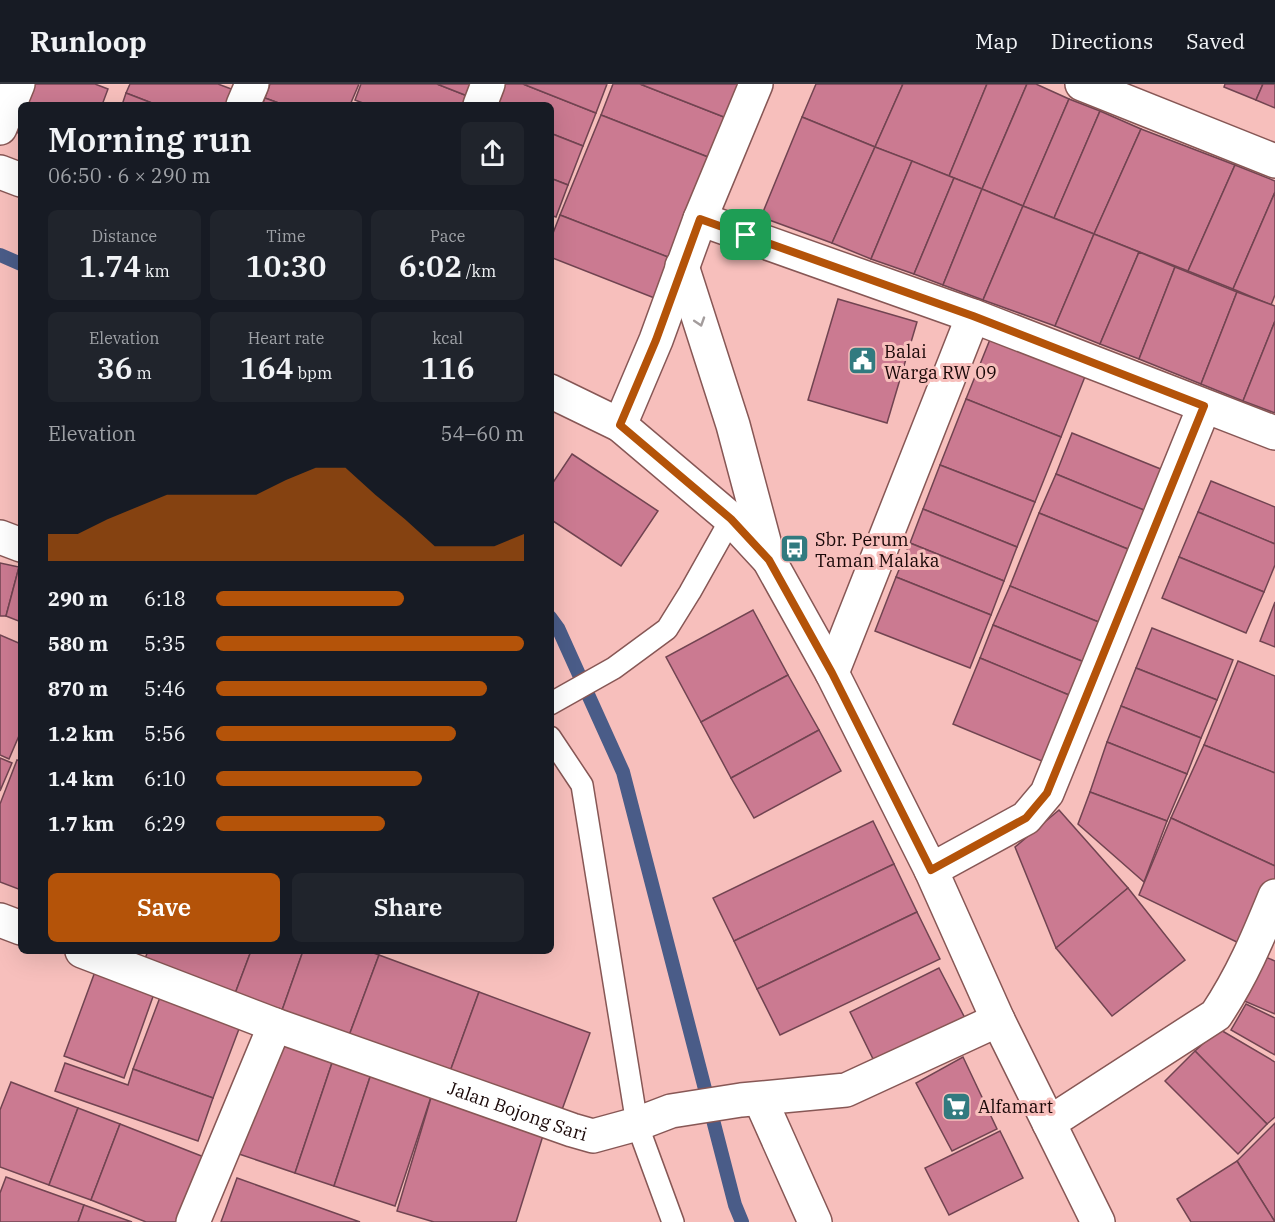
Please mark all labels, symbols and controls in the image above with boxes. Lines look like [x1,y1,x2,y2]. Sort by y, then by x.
text: Runloop [30,23,147,60]
text: Map [975,27,1018,55]
text: Directions [1051,27,1153,55]
text: Saved [1186,27,1245,55]
text: Morning run [48,118,251,161]
button: share [461,122,524,185]
text: 06:50 · 6 × 290 m [48,162,211,189]
pin [720,209,771,260]
icon: arrive [729,218,762,251]
text: Distance [92,226,157,246]
text: Time [266,226,306,246]
text: Pace [430,226,465,246]
text: 1.74 [79,246,141,285]
text: 10:30 [246,246,326,285]
text: 6:02 [399,246,462,285]
text: km [141,261,170,281]
text: /km [462,261,496,281]
one-way arrow [693,316,705,327]
text: Elevation [89,328,160,348]
text: Heart rate [248,328,324,348]
text: kcal [432,328,463,348]
place label: Balai Warga RW 09 [884,340,997,384]
public building icon: Balai Warga RW 09 [847,345,879,377]
text: 36 [97,348,133,387]
text: 164 [240,348,294,387]
text: 116 [421,348,475,387]
text: m [133,363,152,383]
text: bpm [294,363,332,383]
text: Elevation [48,420,136,447]
text: 54–60 m [441,420,524,447]
place label: Sbr. Perum Taman Malaka [815,528,940,572]
bus stop icon: Sbr. Perum Taman Malaka [778,533,810,565]
text: 290 m [48,585,108,612]
text: 6:18 [144,585,186,612]
text: 580 m [48,630,108,657]
text: 5:35 [144,630,186,657]
text: 870 m [48,675,108,702]
text: 5:46 [144,675,186,702]
text: 1.2 km [48,720,114,747]
text: 5:56 [144,720,186,747]
text: 1.4 km [48,765,114,792]
text: 6:10 [144,765,186,792]
text: 1.7 km [48,810,114,837]
text: 6:29 [144,810,186,837]
button: Save [48,873,280,942]
button: Share [292,873,524,942]
street label: Jalan Bojong Sari [445,1076,590,1145]
supermarket icon: Alfamart [941,1090,973,1122]
place label: Alfamart [978,1095,1053,1118]

